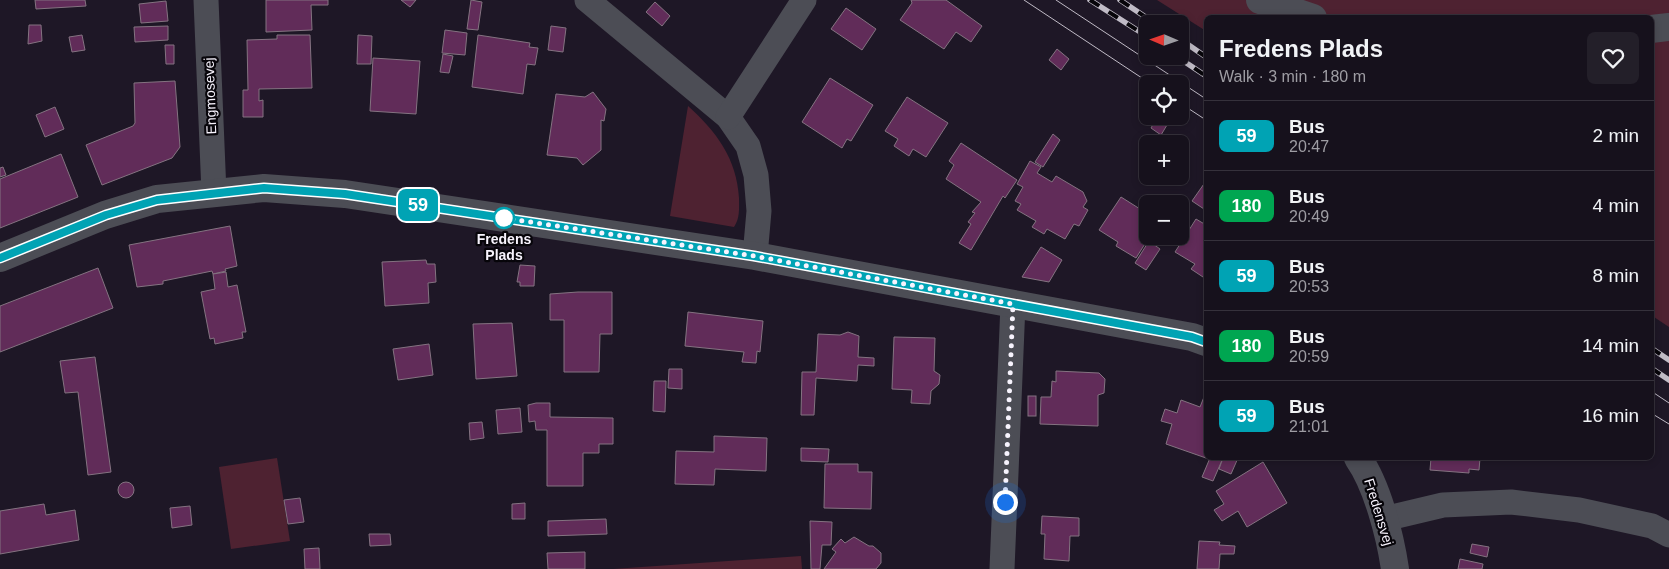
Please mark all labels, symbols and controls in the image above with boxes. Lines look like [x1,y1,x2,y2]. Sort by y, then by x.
north arrow [1139,15,1189,65]
map controls [1139,15,1189,245]
button: heart [1587,32,1639,84]
text: Fredens Plads [1219,35,1383,62]
street label: Engmosevej [201,57,219,135]
text: Walk · 3 min · 180 m [1219,68,1366,85]
button: locate [1139,75,1189,125]
text: Bus [1289,116,1325,137]
text: 2 min [1593,125,1639,146]
text: 59 [1236,126,1257,146]
button: + [1139,135,1189,185]
text: 20:47 [1289,138,1329,155]
text: Bus [1289,186,1325,207]
line badge: 59 [396,189,440,221]
text: 59 [408,195,428,215]
button: − [1139,195,1189,245]
text: 4 min [1593,195,1639,216]
text: 180 [1231,196,1262,216]
marker: Fredens Plads [493,207,515,229]
text: 20:49 [1289,208,1329,225]
place label: Fredens Plads [477,231,531,263]
text: Bus [1289,256,1325,277]
text: 8 min [1593,265,1639,286]
text: 59 [1236,266,1257,286]
text: 20:53 [1289,278,1329,295]
text: Bus [1289,326,1325,347]
text: 14 min [1582,335,1639,356]
text: 180 [1231,336,1262,356]
text: 20:59 [1289,348,1329,365]
text: Bus [1289,396,1325,417]
text: 16 min [1582,405,1639,426]
text: 59 [1236,406,1257,426]
text: 21:01 [1289,418,1329,435]
street label: Fredensvej [1361,477,1397,547]
your location [993,490,1018,515]

